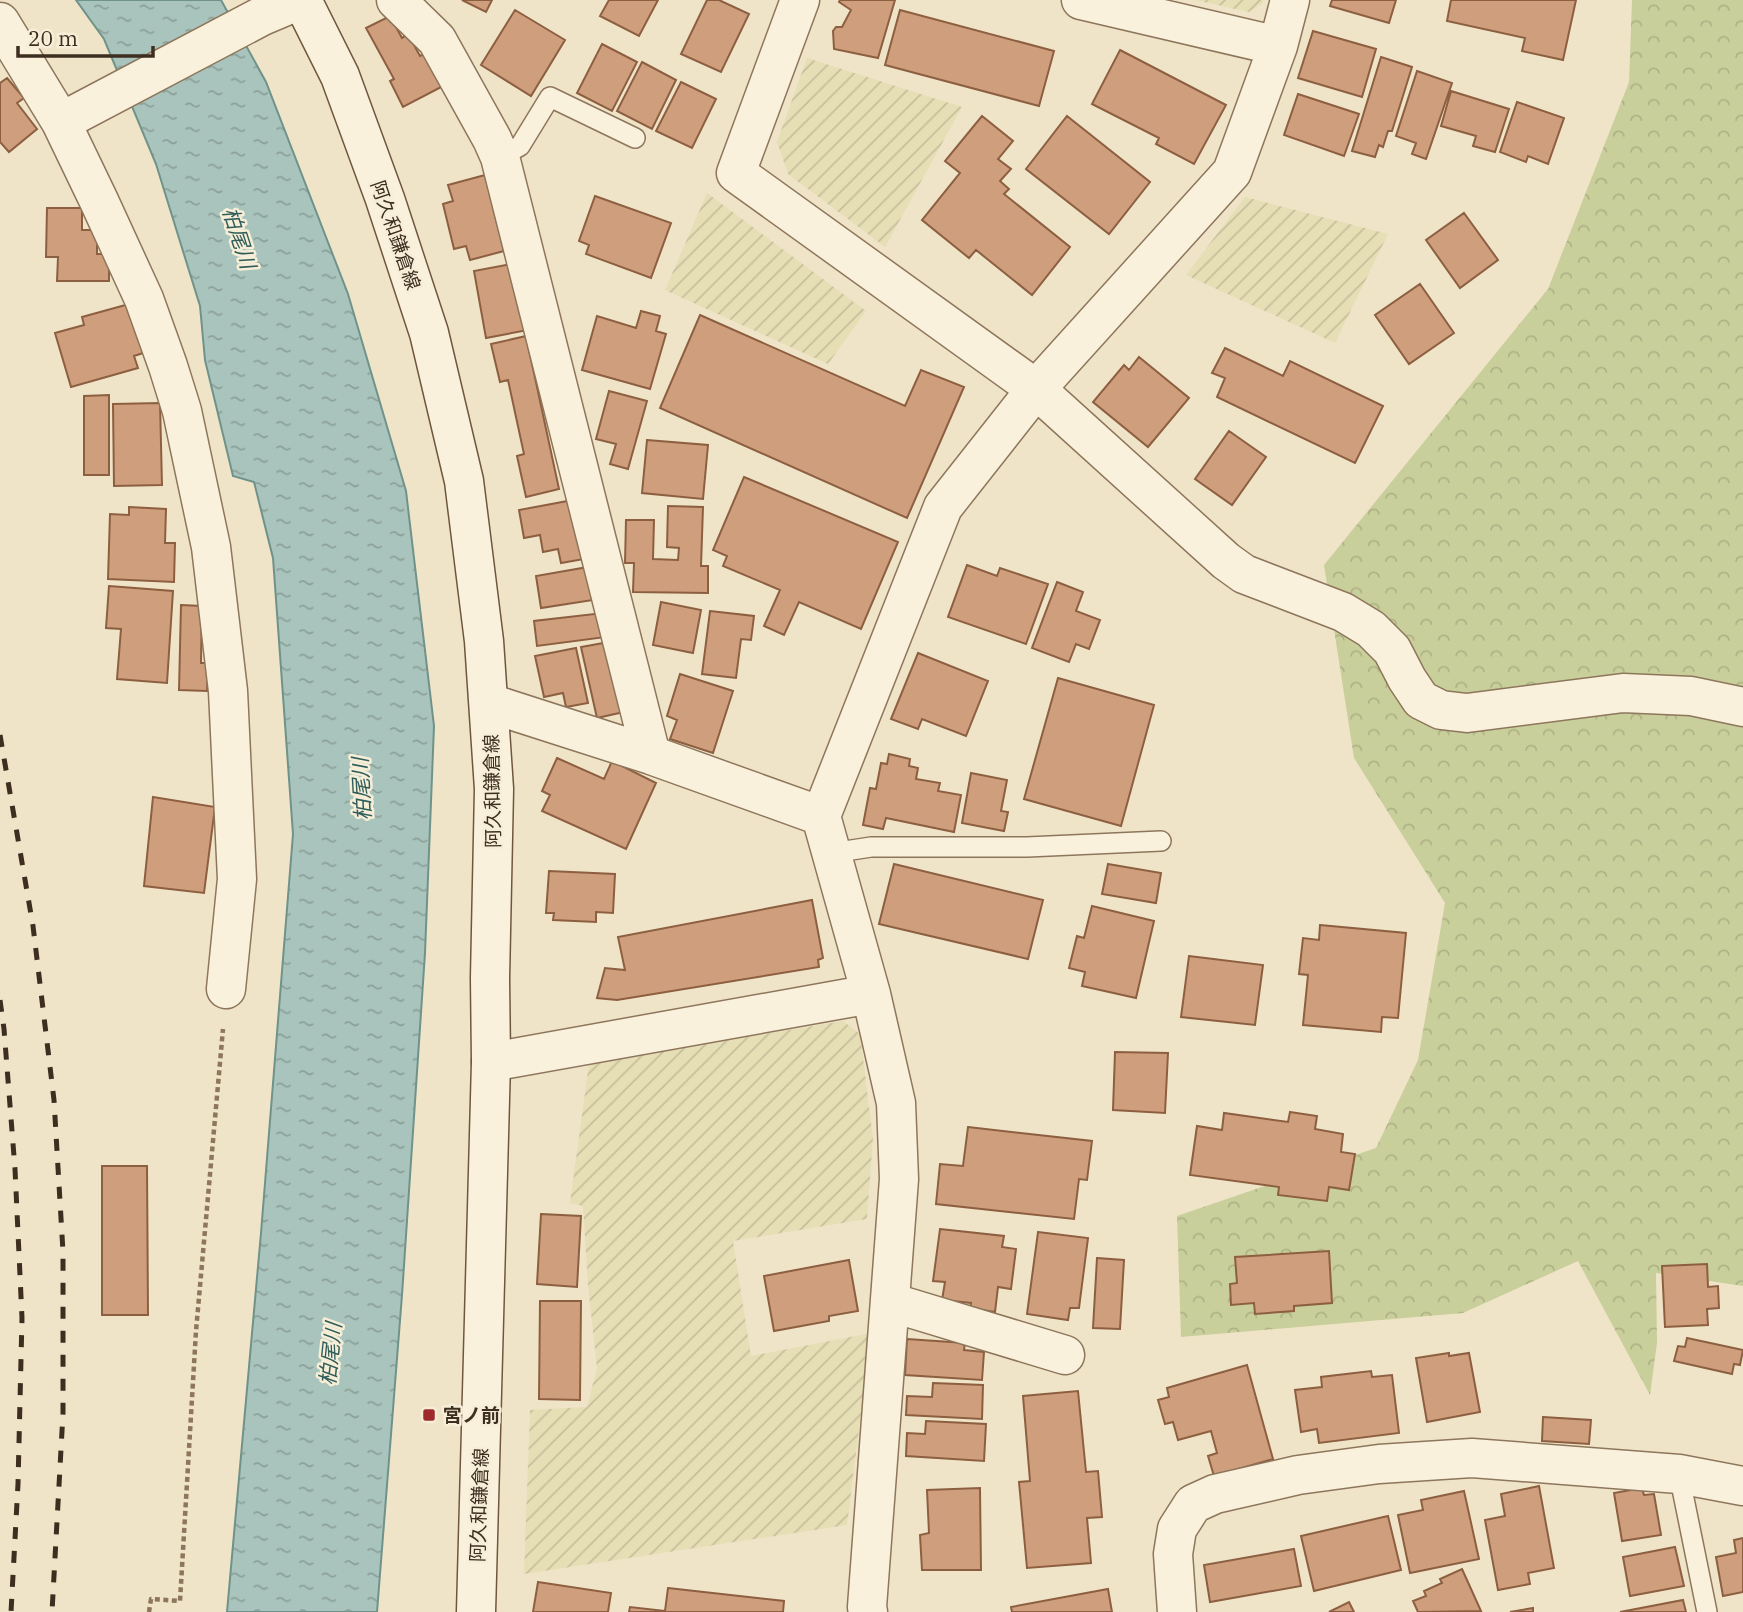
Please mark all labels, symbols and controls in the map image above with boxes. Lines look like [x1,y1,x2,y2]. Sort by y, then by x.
scale bar [18,14,152,58]
text: 20 m [28,24,78,52]
street label: 阿久和鎌倉線 [366,177,426,293]
water label: 柏尾川 [217,203,264,274]
street label: 阿久和鎌倉線 [479,734,505,848]
water label: 柏尾川 [345,755,377,821]
water label: 柏尾川 [313,1319,347,1387]
place label: 宮ノ前 [443,1403,500,1427]
marker: 宮ノ前 [421,1407,437,1423]
street label: 阿久和鎌倉線 [465,1448,493,1562]

